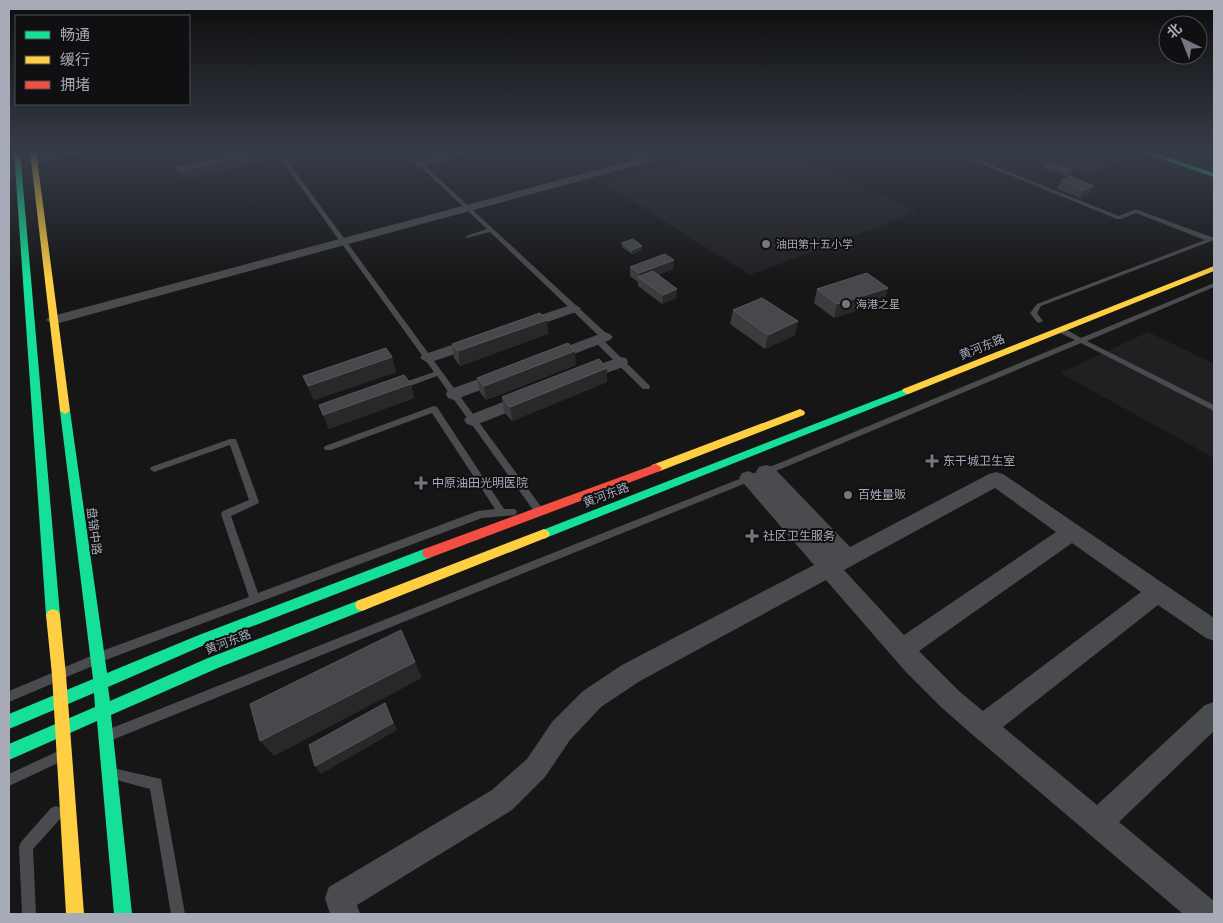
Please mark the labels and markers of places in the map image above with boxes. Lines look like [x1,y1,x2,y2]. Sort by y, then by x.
place label: 油田第十五小学 [776,237,853,251]
marker: 油田第十五小学 [760,238,772,250]
place label: 海港之星 [856,297,900,311]
marker: 海港之星 [840,298,852,310]
place label: 东干城卫生室 [943,453,1015,468]
marker: 东干城卫生室 [925,454,939,468]
place label: 中原油田光明医院 [432,475,528,490]
marker: 中原油田光明医院 [414,476,428,490]
place label: 百姓量贩 [858,487,906,502]
marker: 百姓量贩 [842,489,854,501]
place label: 社区卫生服务 [763,528,835,543]
marker: 社区卫生服务 [745,529,759,543]

